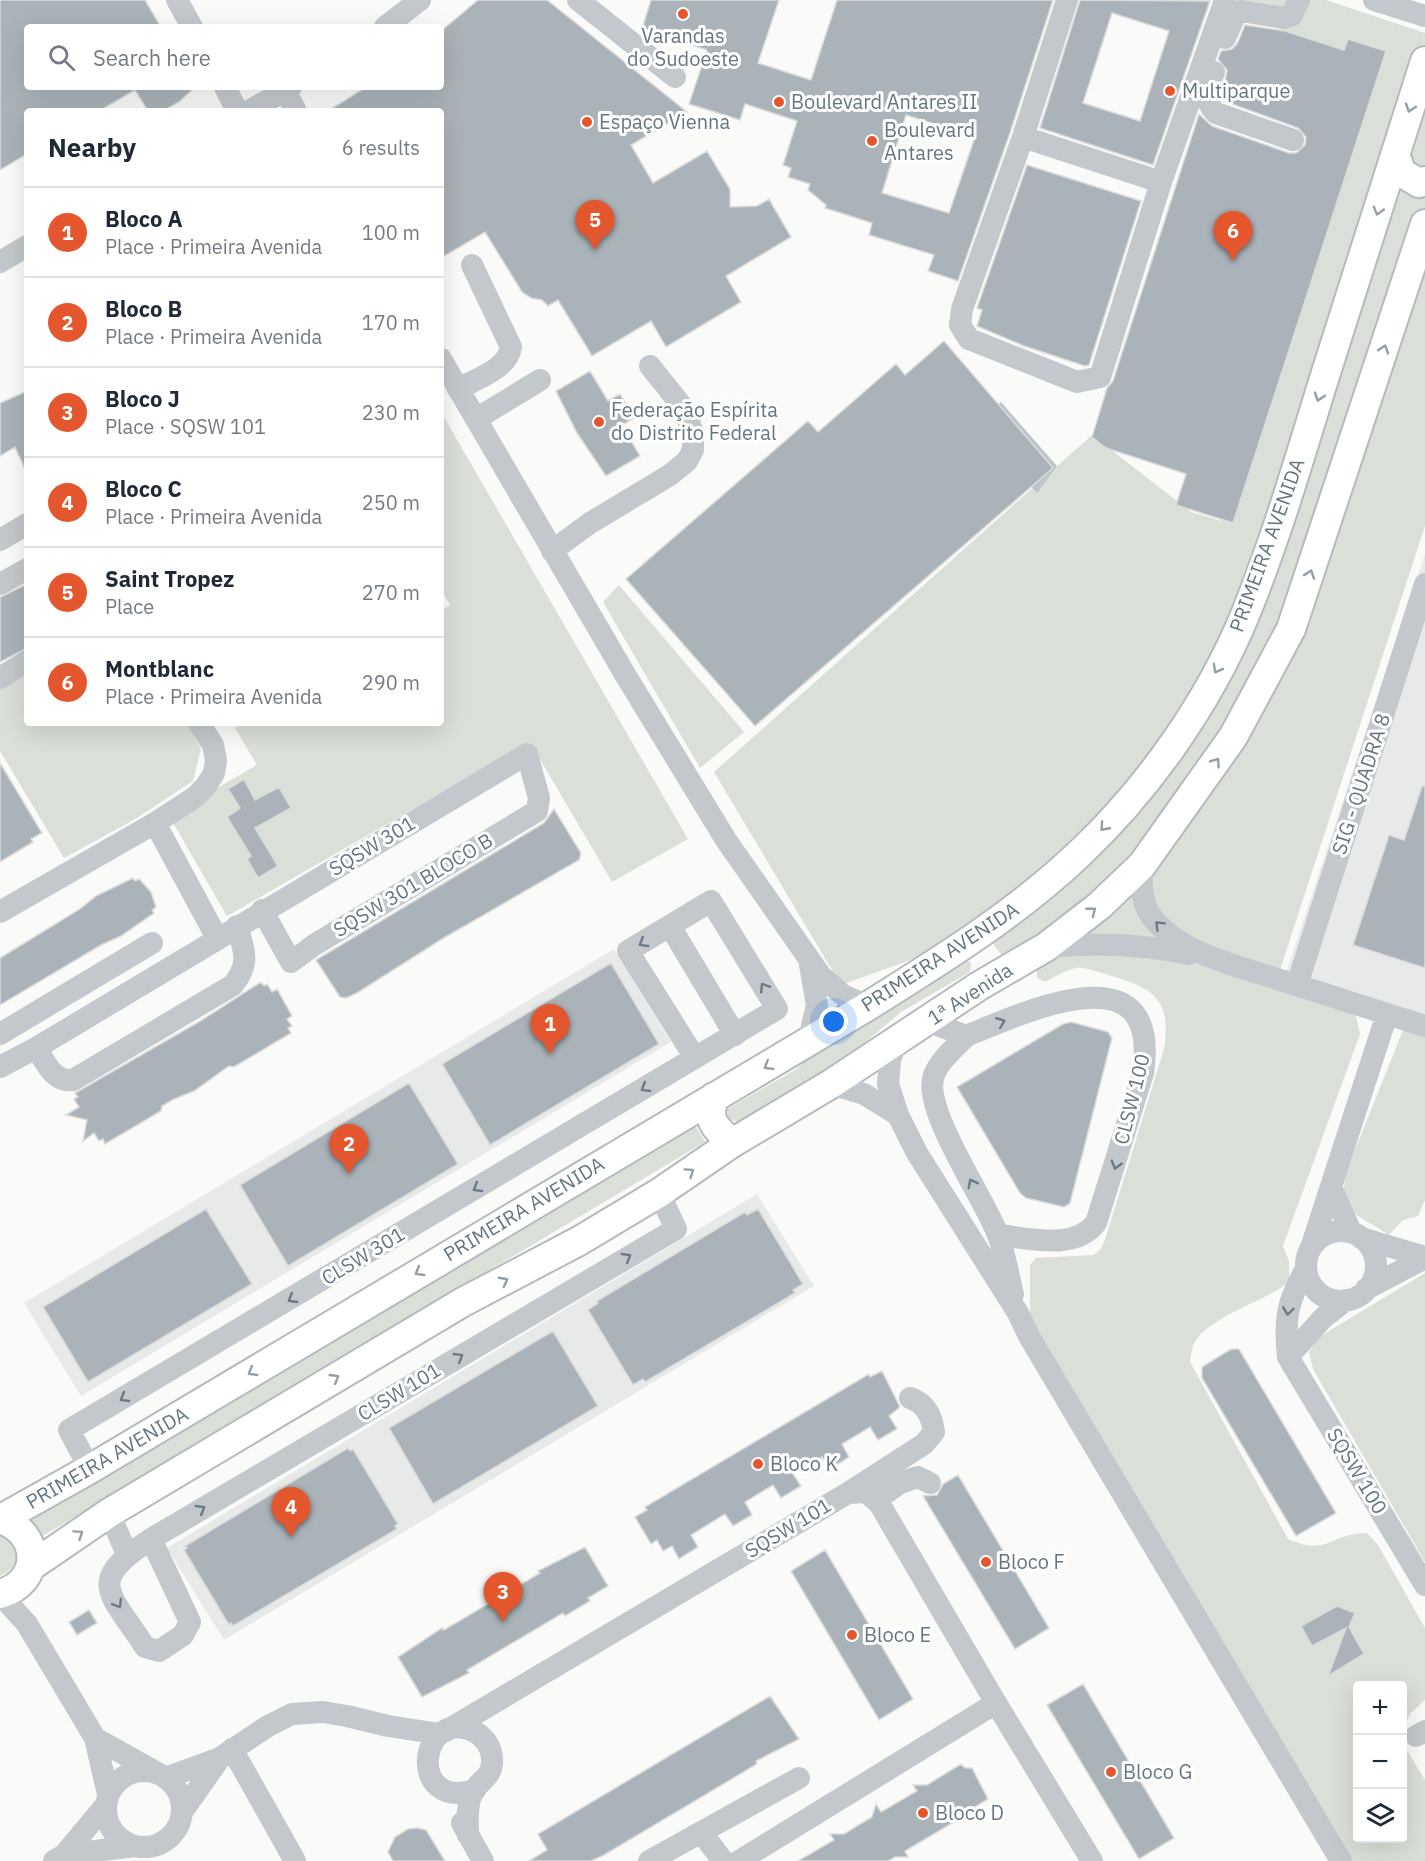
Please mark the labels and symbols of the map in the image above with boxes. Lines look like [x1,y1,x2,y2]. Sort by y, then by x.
marker: Varandas do Sudoeste [676,7,690,21]
place label: Varandas do Sudoeste [627,22,739,72]
place label: Multiparque [1182,77,1290,104]
marker: Multiparque [1163,84,1177,98]
place label: Boulevard Antares II [791,88,977,115]
marker: Boulevard Antares II [772,95,786,109]
one-way arrow [1405,102,1417,113]
place label: Espaço Vienna [599,108,730,135]
marker: Espaço Vienna [580,115,594,129]
place label: Boulevard Antares [884,116,975,166]
marker: Boulevard Antares [865,134,879,148]
pin: 5 [576,200,614,250]
one-way arrow [1373,205,1385,216]
pin: 6 [1214,212,1252,261]
one-way arrow [1377,344,1390,355]
one-way arrow [1313,391,1326,402]
place label: Federação Espírita do Distrito Federal [611,396,778,446]
marker: Federação Espírita do Distrito Federal [592,415,606,429]
street label: PRIMEIRA AVENIDA [1223,454,1311,635]
one-way arrow [1303,569,1316,580]
one-way arrow [1213,663,1224,673]
street label: SIG - QUADRA 8 [1325,710,1396,858]
one-way arrow [1209,757,1220,768]
street label: SQSW 301 [324,809,420,882]
one-way arrow [1100,820,1111,831]
street label: SQSW 301 BLOCO B [328,826,497,943]
street label: PRIMEIRA AVENIDA [856,895,1024,1018]
one-way arrow [1085,908,1096,919]
one-way arrow [1155,921,1166,931]
one-way arrow [639,935,649,947]
street label: 1ª Avenida [922,956,1018,1031]
one-way arrow [759,983,771,993]
pin: 1 [530,1004,570,1054]
your location [819,1007,848,1036]
one-way arrow [995,1017,1006,1029]
street label: CLSW 100 [1107,1051,1156,1147]
one-way arrow [764,1058,774,1070]
one-way arrow [641,1080,651,1092]
pin: 2 [330,1124,368,1174]
street label: PRIMEIRA AVENIDA [438,1150,609,1267]
one-way arrow [1111,1159,1123,1170]
one-way arrow [683,1168,694,1179]
one-way arrow [968,1178,979,1189]
one-way arrow [473,1180,483,1192]
street label: CLSW 301 [316,1220,409,1291]
one-way arrow [621,1253,631,1265]
one-way arrow [415,1264,425,1276]
one-way arrow [497,1276,508,1288]
one-way arrow [288,1292,298,1303]
one-way arrow [1282,1307,1294,1316]
one-way arrow [453,1352,463,1364]
street label: CLSW 101 [352,1356,445,1427]
one-way arrow [248,1365,258,1376]
one-way arrow [329,1374,339,1386]
one-way arrow [120,1390,130,1402]
street label: PRIMEIRA AVENIDA [21,1400,193,1515]
street label: SQSW 100 [1321,1423,1394,1519]
place label: Bloco K [770,1450,839,1477]
marker: Bloco K [751,1457,765,1471]
pin: 4 [272,1488,310,1537]
street label: SQSW 101 [740,1491,836,1564]
one-way arrow [195,1505,205,1516]
one-way arrow [72,1530,83,1541]
place label: Bloco F [998,1548,1065,1575]
marker: Bloco F [979,1555,993,1569]
pin: 3 [484,1572,522,1622]
one-way arrow [110,1598,122,1608]
place label: Bloco E [864,1621,931,1648]
marker: Bloco E [845,1628,859,1642]
place label: Bloco G [1123,1758,1192,1785]
marker: Bloco G [1104,1765,1118,1779]
place label: Bloco D [935,1799,1004,1826]
marker: Bloco D [916,1806,930,1820]

